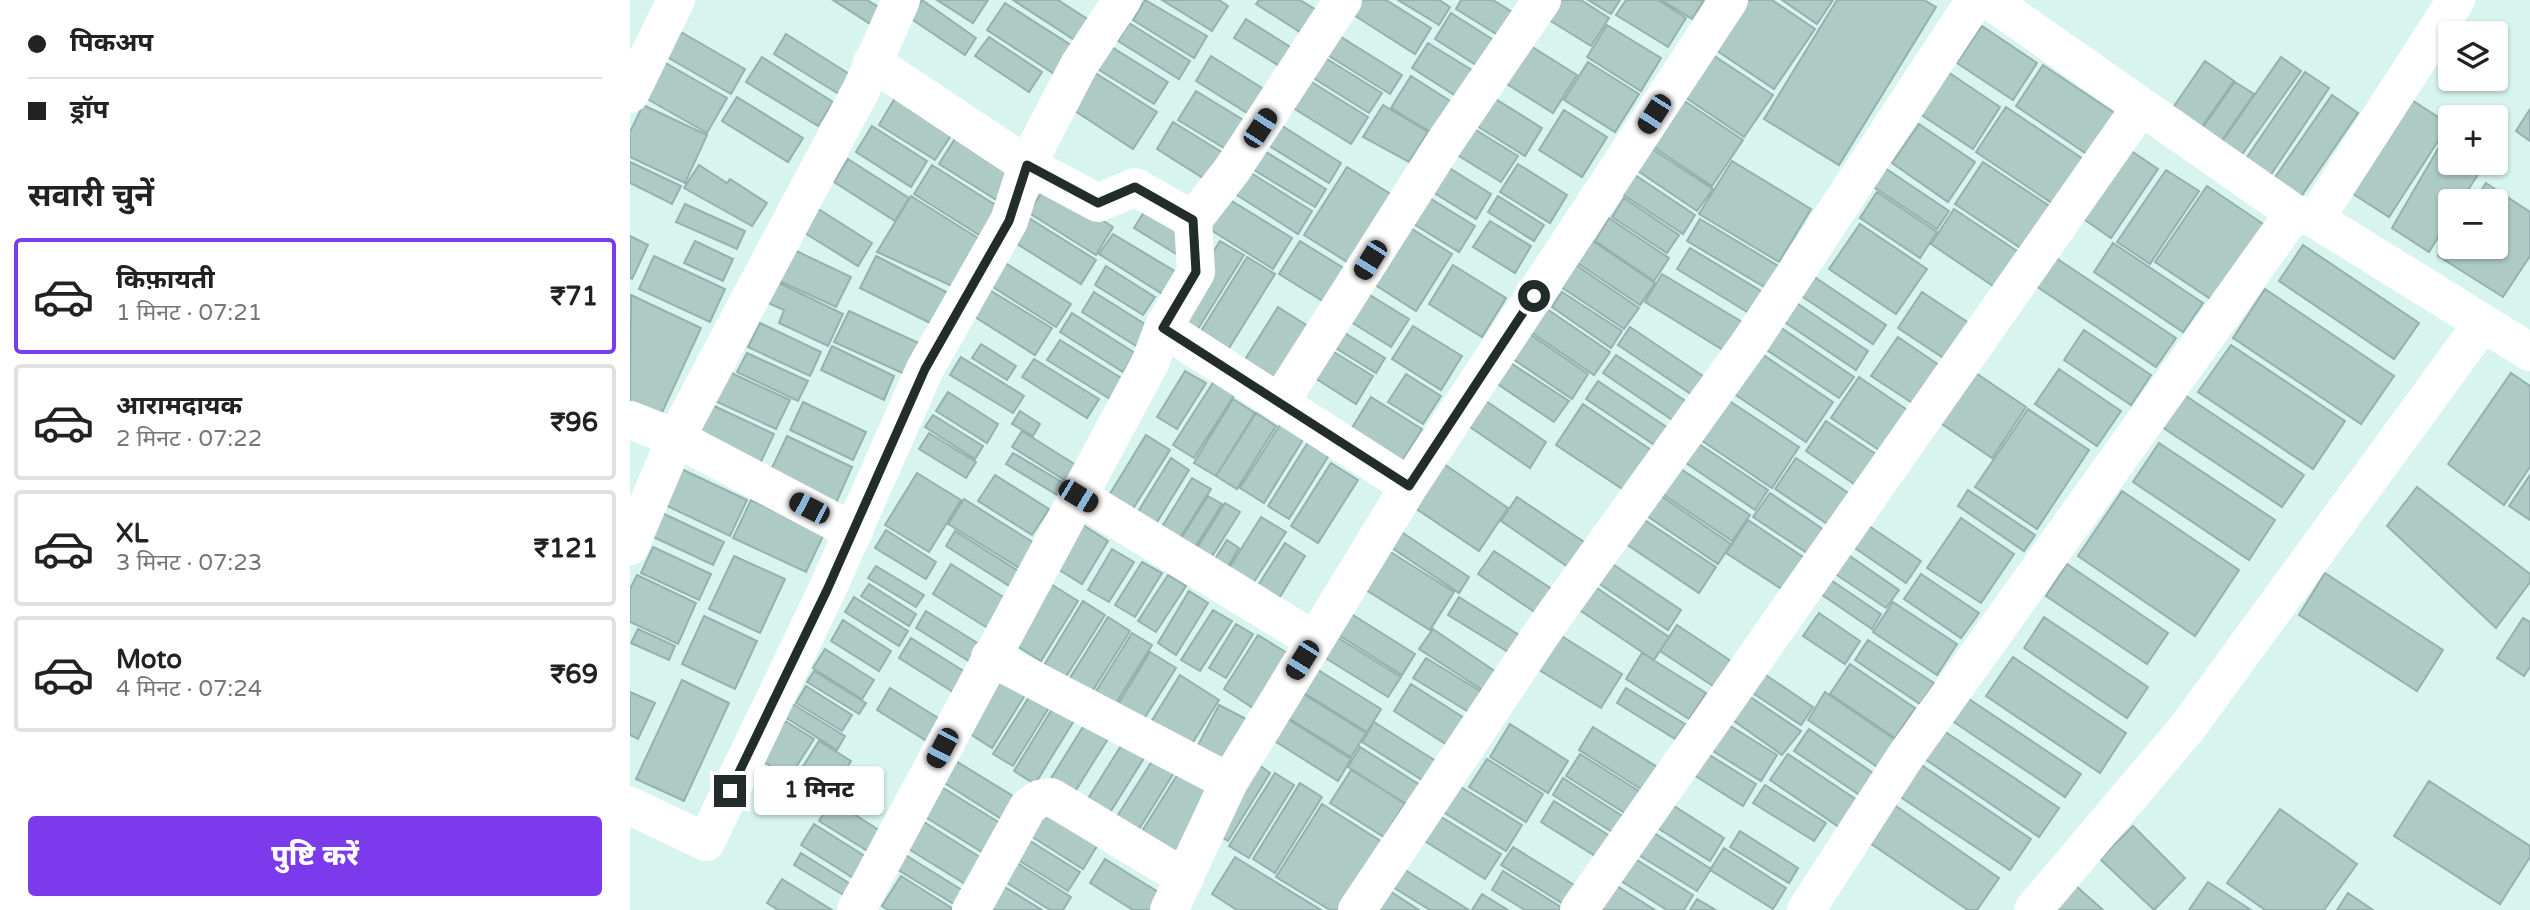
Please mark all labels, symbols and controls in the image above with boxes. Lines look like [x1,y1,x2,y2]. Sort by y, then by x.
map controls [2438,21,2508,259]
button: layers [2438,21,2508,91]
text: पिकअप [70,27,153,58]
car [1634,91,1675,137]
text: ड्रॉप [70,94,108,125]
car [1240,105,1281,151]
button: + [2438,105,2508,175]
text: सवारी चुनें [28,177,154,215]
button: − [2438,189,2508,259]
car [1350,237,1391,283]
text: किफ़ायती [116,264,215,295]
icon: car [32,265,95,328]
route start [1518,280,1550,312]
text: ₹71 [550,281,598,312]
text: 1 मिनट · 07:21 [116,299,262,327]
text: आरामदायक [116,390,242,421]
icon: car [32,391,95,454]
text: ₹96 [550,407,598,438]
text: 2 मिनट · 07:22 [116,425,262,453]
car [1055,476,1102,516]
car [786,489,833,527]
icon: car [32,517,95,580]
text: XL [116,518,148,549]
text: ₹121 [534,533,598,564]
text: 3 मिनट · 07:23 [116,549,262,577]
car [1282,637,1323,683]
icon: car [32,643,95,706]
text: Moto [116,644,182,675]
text: ₹69 [550,659,598,690]
text: 4 मिनट · 07:24 [116,675,262,703]
car [923,725,962,771]
callout: 1 मिनट [754,766,884,816]
route end [714,775,746,807]
text: 1 मिनट [784,776,854,804]
button: पुष्टि करें [28,816,602,896]

